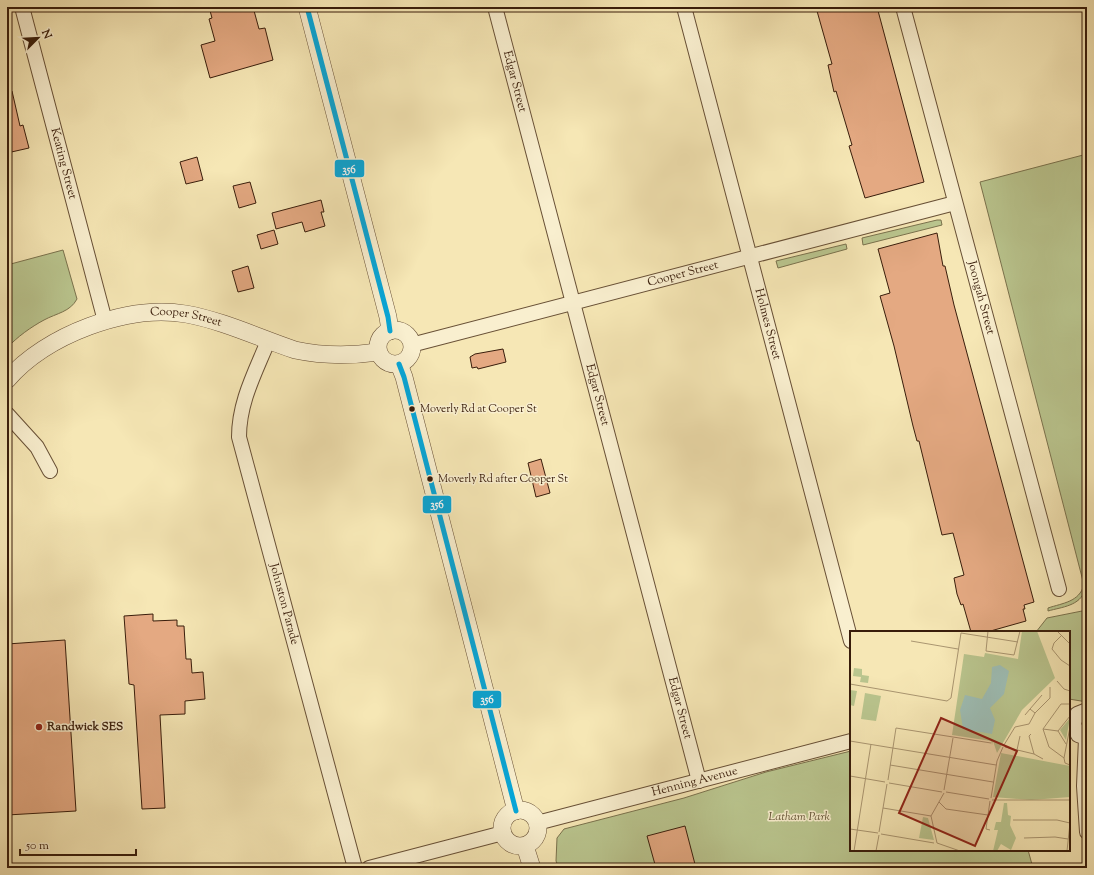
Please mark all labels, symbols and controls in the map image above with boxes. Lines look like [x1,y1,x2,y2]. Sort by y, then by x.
north arrow [18,18,58,58]
text: N [37,26,55,42]
street label: Edgar Street [498,49,531,114]
street label: Keating Street [45,126,81,201]
line badge: 356 [334,159,365,178]
text: 356 [342,162,356,178]
street label: Cooper Street [645,256,720,292]
street label: Joongah Street [962,258,999,337]
street label: Holmes Street [750,287,786,362]
street label: Cooper Street [150,303,224,332]
street label: Edgar Street [580,362,614,428]
place label: Moverly Rd at Cooper St [420,401,537,417]
marker: Moverly Rd at Cooper St [407,404,417,414]
place label: Moverly Rd after Cooper St [438,471,568,487]
marker: Moverly Rd after Cooper St [425,474,435,484]
line badge: 356 [422,495,452,514]
text: 356 [430,497,444,513]
street label: Johnston Parade [264,560,304,647]
inset map [850,631,1070,851]
street label: Edgar Street [663,675,697,741]
line badge: 356 [472,690,502,709]
text: 356 [480,692,494,708]
place label: Randwick SES [46,718,123,736]
marker: Randwick SES [34,722,44,732]
street label: Henning Avenue [650,762,740,802]
park label: Latham Park [768,808,830,826]
scale bar [20,831,136,857]
text: 50 m [25,837,49,855]

